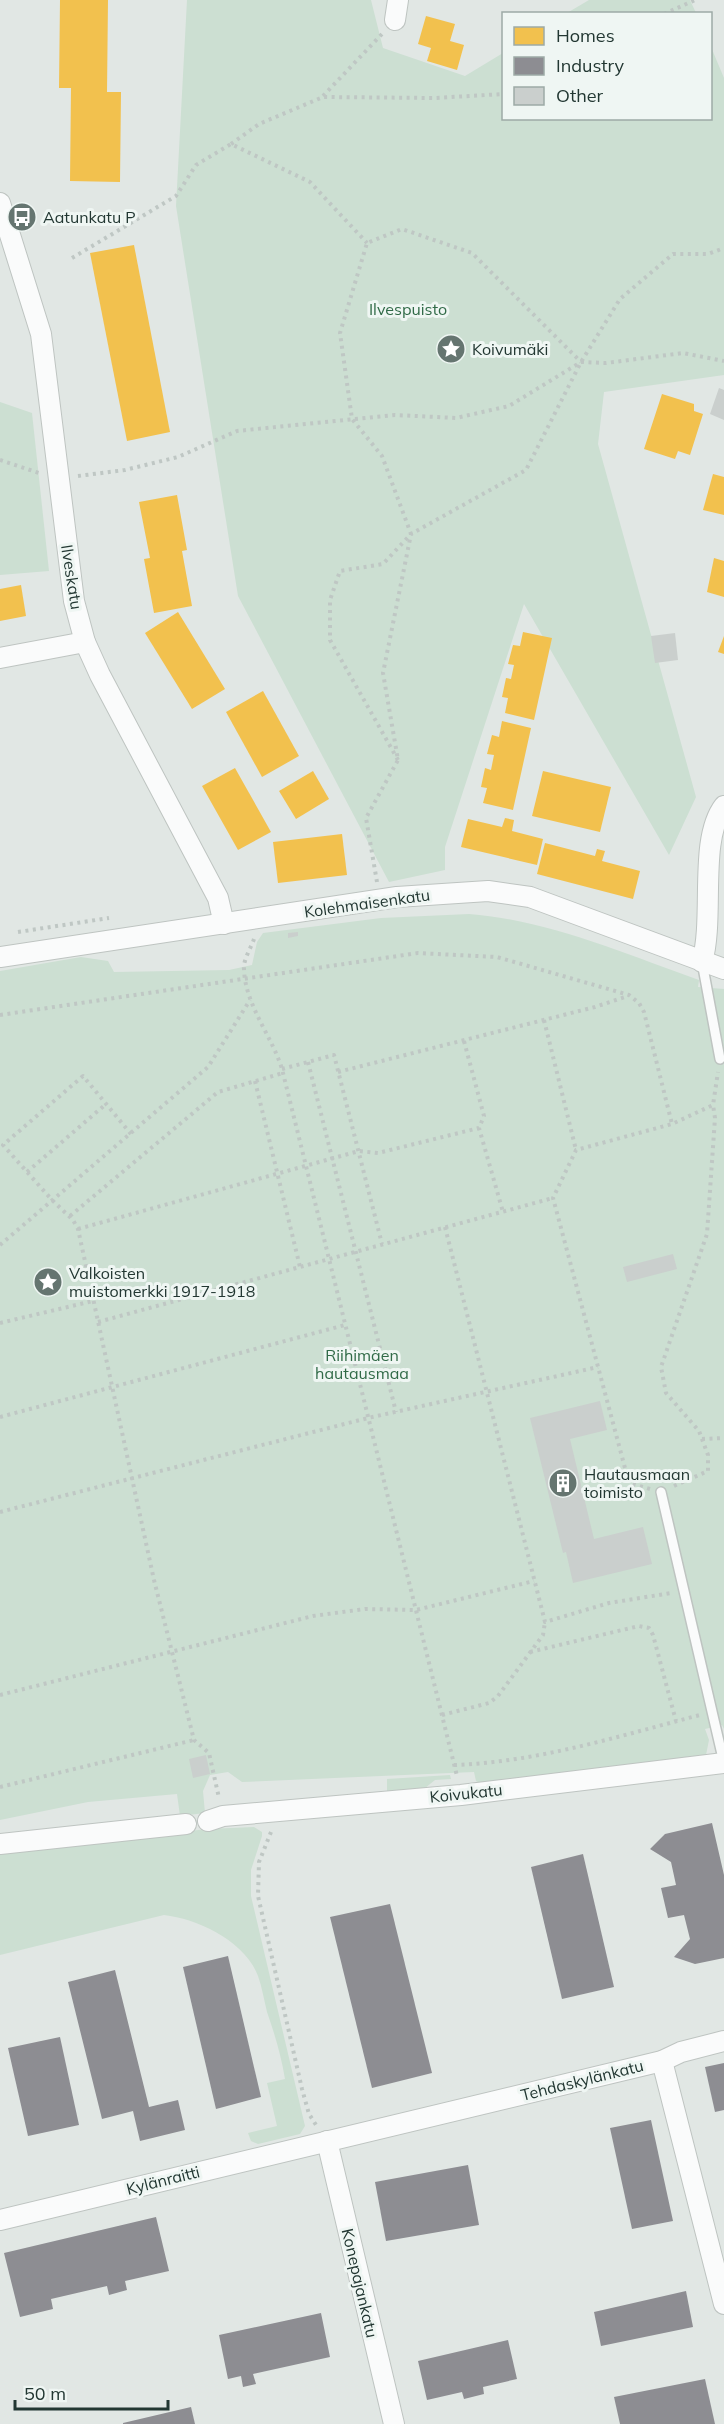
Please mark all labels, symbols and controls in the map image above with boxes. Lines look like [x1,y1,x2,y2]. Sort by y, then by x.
legend [502,12,712,120]
text: Homes [556,24,615,47]
text: Industry [556,54,625,77]
text: Other [556,84,604,107]
bus stop icon: Aatunkatu P [6,201,38,233]
place label: Aatunkatu P [43,207,136,227]
park label: Ilvespuisto [369,299,447,319]
place icon: Koivumäki [435,333,467,365]
place label: Koivumäki [472,339,548,359]
street label: Ilveskatu [57,543,87,611]
street label: Kolehmaisenkatu [303,884,431,922]
place label: Valkoisten muistomerkki 1917-1918 [69,1263,255,1301]
place icon: Valkoisten muistomerkki 1917-1918 [32,1266,64,1298]
park label: Riihimäen hautausmaa [315,1345,409,1383]
place label: Hautausmaan toimisto [584,1464,690,1502]
building icon: Hautausmaan toimisto [547,1467,579,1499]
street label: Koivukatu [429,1779,503,1807]
street label: Tehdaskylänkatu [519,2055,645,2105]
street label: Kylänraitti [124,2161,202,2199]
street label: Konepajankatu [338,2226,382,2340]
scale bar [15,2373,168,2411]
text: 50 m [24,2382,66,2405]

